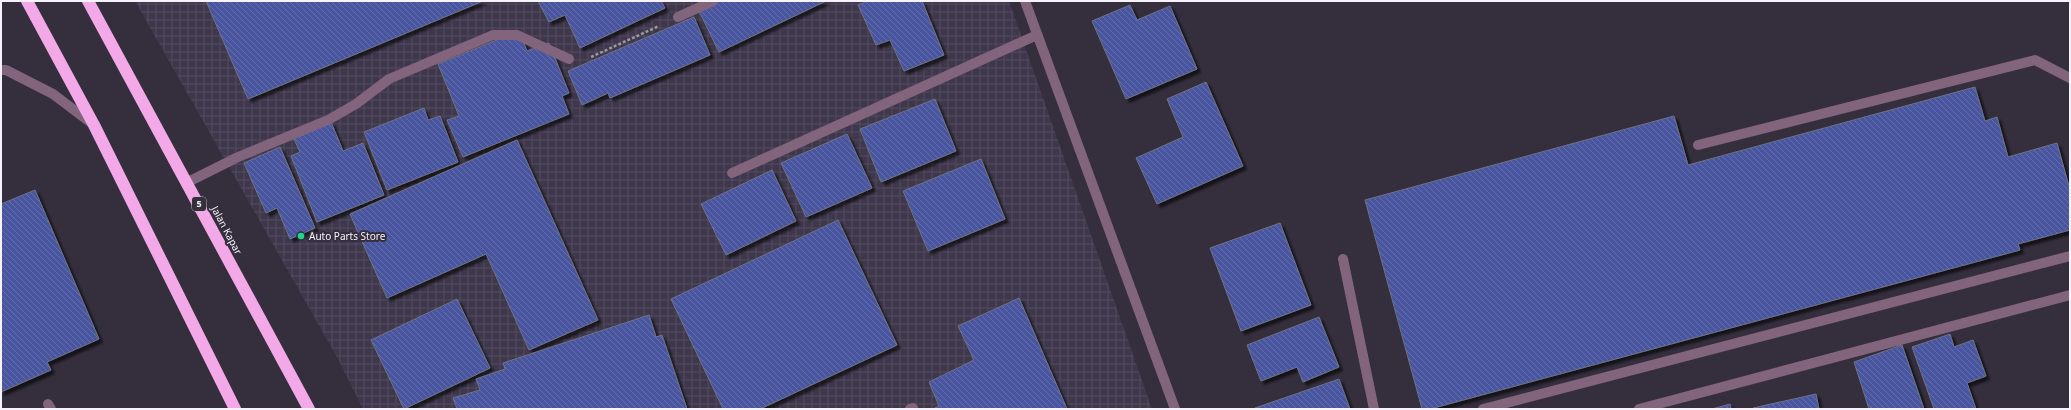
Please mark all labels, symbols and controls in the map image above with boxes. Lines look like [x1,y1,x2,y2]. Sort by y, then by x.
road number: 5 [192,197,206,211]
street label: Jalan Kapar [208,202,246,257]
place label: Auto Parts Store [309,229,386,243]
marker: Auto Parts Store [296,231,306,241]

